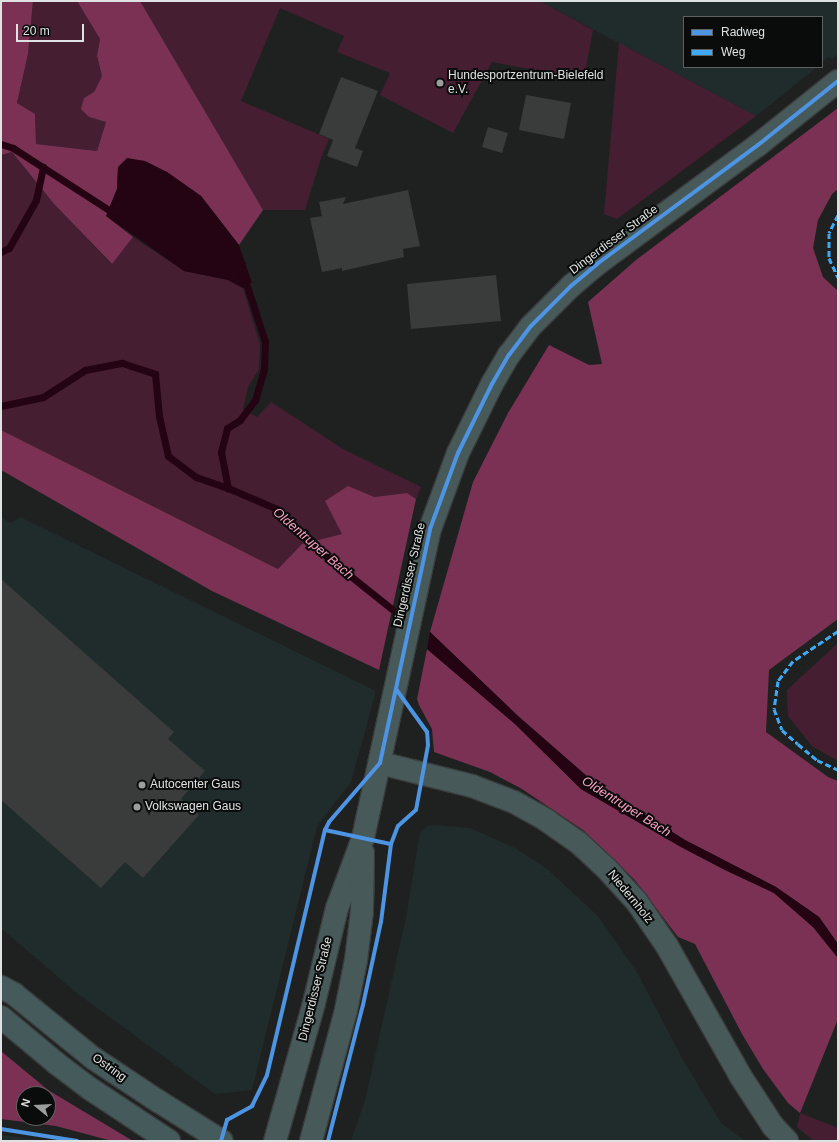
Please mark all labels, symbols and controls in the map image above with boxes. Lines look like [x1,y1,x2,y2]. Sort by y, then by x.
scale bar [18,16,86,42]
legend [683,16,823,68]
text: 20 m [23,24,50,38]
text: Radweg [721,25,765,39]
text: Weg [721,45,745,59]
place label: Hundesportzentrum-Bielefeld e.V. [448,69,603,97]
marker: Hundesportzentrum-Bielefeld e.V. [435,78,445,88]
street label: Dingerdisser Straße [567,202,661,278]
water label: Oldentruper Bach [269,505,357,583]
street label: Dingerdisser Straße [391,521,429,629]
water label: Oldentruper Bach [579,773,673,841]
place label: Autocenter Gaus [150,778,240,792]
marker: Autocenter Gaus [137,780,147,790]
place label: Volkswagen Gaus [145,800,241,814]
marker: Volkswagen Gaus [132,802,142,812]
street label: Niedernholz [604,868,656,926]
street label: Dingerdisser Straße [296,935,336,1043]
street label: Ostring [89,1051,129,1085]
north arrow [16,1086,56,1126]
text: N [19,1097,32,1108]

